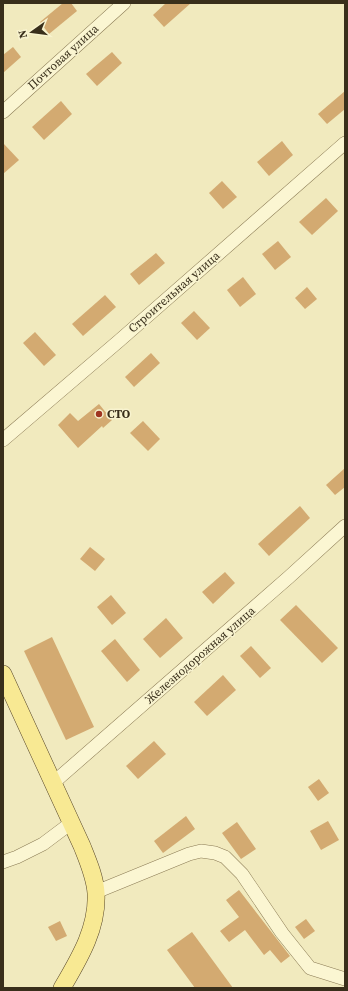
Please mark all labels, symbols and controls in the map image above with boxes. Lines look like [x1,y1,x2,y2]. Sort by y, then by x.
north arrow [12,12,52,52]
street label: Почтовая улица [24,20,103,93]
text: N [15,29,31,40]
street label: Строительная улица [125,247,224,336]
place label: СТО [107,406,131,422]
marker: СТО [94,409,104,419]
street label: Железнодорожная улица [142,602,259,707]

